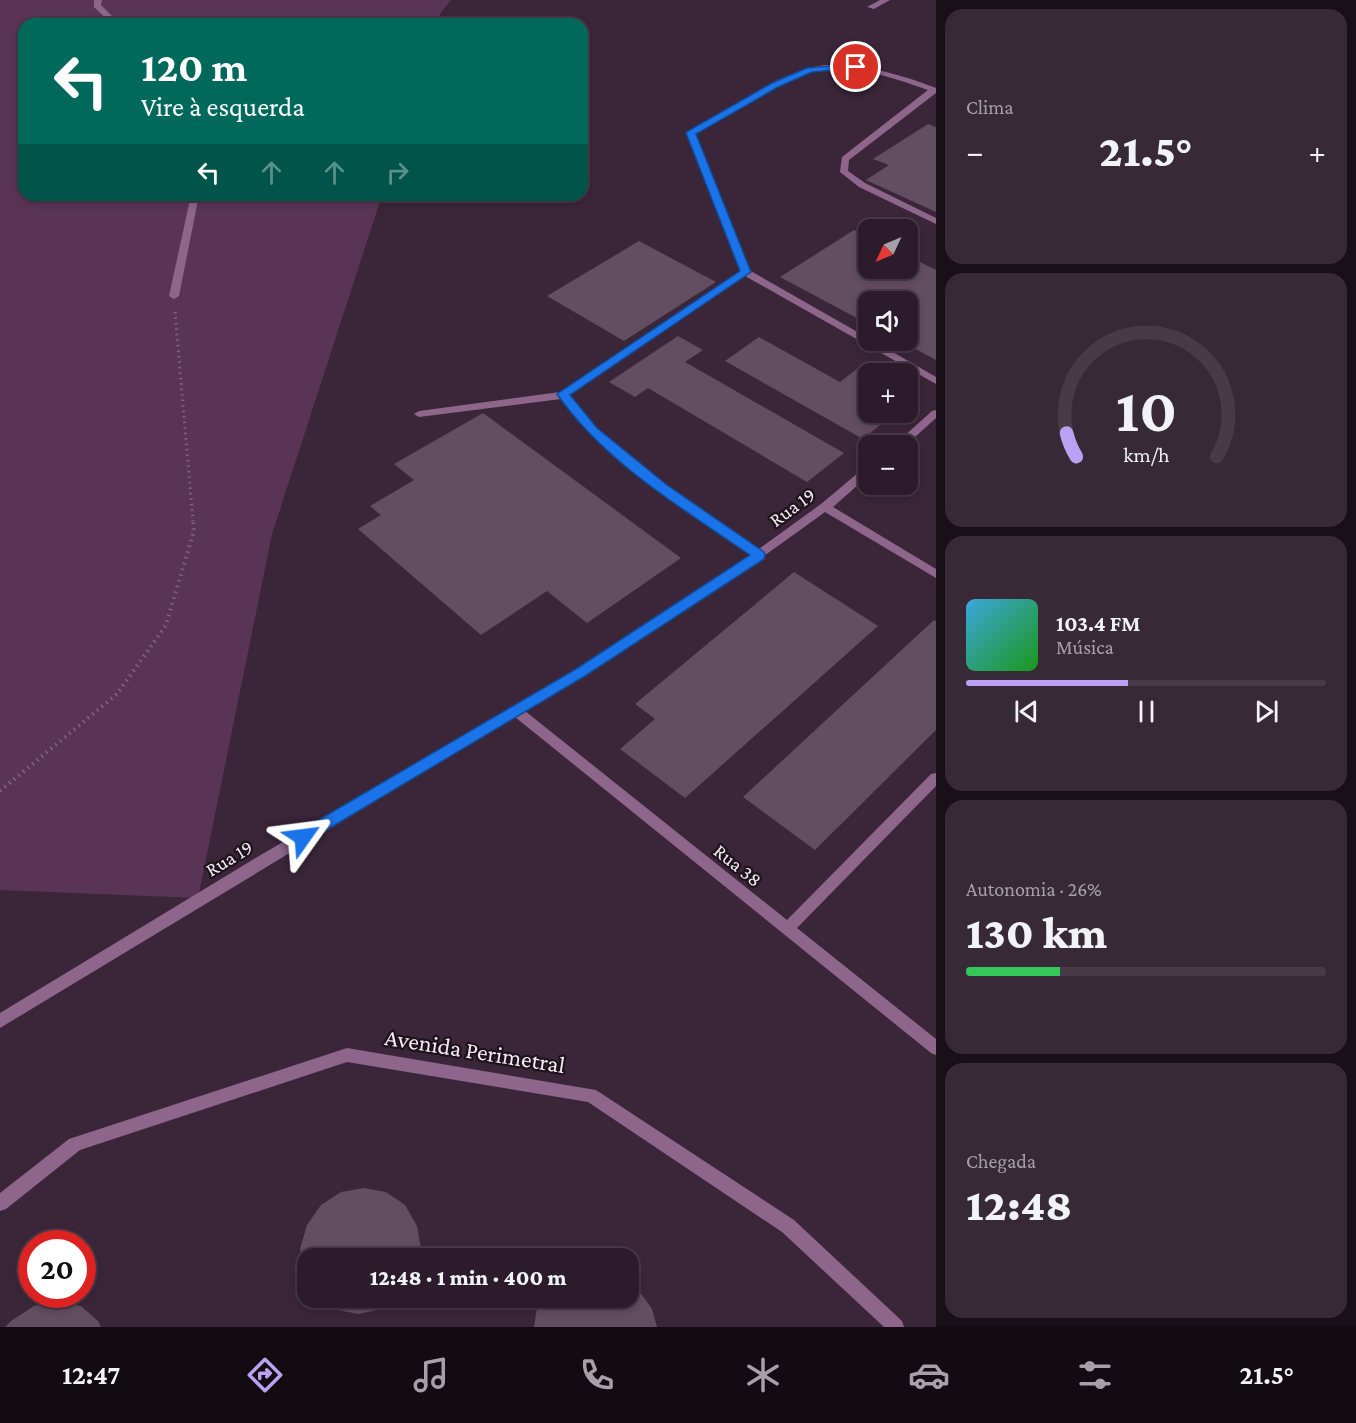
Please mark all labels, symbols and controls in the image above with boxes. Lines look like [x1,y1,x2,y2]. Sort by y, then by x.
pin [830,41,881,92]
icon: left [42,42,120,120]
text: 120 m [141,43,247,90]
icon: arrive [839,50,872,83]
text: Vire à esquerda [141,92,305,122]
text: Clima [966,96,1014,118]
text: 21.5° [1099,126,1193,176]
text: − [966,133,983,170]
text: + [1309,133,1326,170]
icon: left [192,156,225,189]
icon: ahead [255,156,288,189]
icon: ahead [318,156,351,189]
icon: right [381,156,414,189]
north arrow [858,219,918,279]
map controls [858,219,918,495]
button: sound [858,291,918,351]
button: + [858,363,918,423]
text: 10 [1115,375,1177,444]
button: − [858,435,918,495]
text: km/h [1123,443,1170,467]
street label: Rua 19 [765,483,819,531]
text: 103.4 FM [1056,611,1141,636]
text: Música [1056,636,1114,658]
icon: previous [1010,695,1043,728]
icon: pause [1130,695,1163,728]
icon: next [1250,695,1283,728]
position arrow [271,805,335,869]
street label: Rua 19 [201,835,257,881]
street label: Rua 38 [710,839,766,891]
text: Autonomia · 26% [966,878,1102,900]
text: 130 km [966,908,1107,958]
street label: Avenida Perimetral [383,1023,567,1078]
text: Chegada [966,1150,1036,1172]
text: 12:48 [966,1180,1072,1230]
speed limit sign: 20 [18,1230,96,1308]
text: 12:48 · 1 min · 400 m [370,1265,566,1290]
icon: directions [244,1354,286,1396]
icon: music [410,1354,452,1396]
icon: phone [576,1354,618,1396]
icon: climate [742,1354,784,1396]
icon: car [908,1354,950,1396]
icon: filters [1074,1354,1116,1396]
text: 12:47 [62,1360,120,1390]
text: 21.5° [1239,1360,1294,1390]

